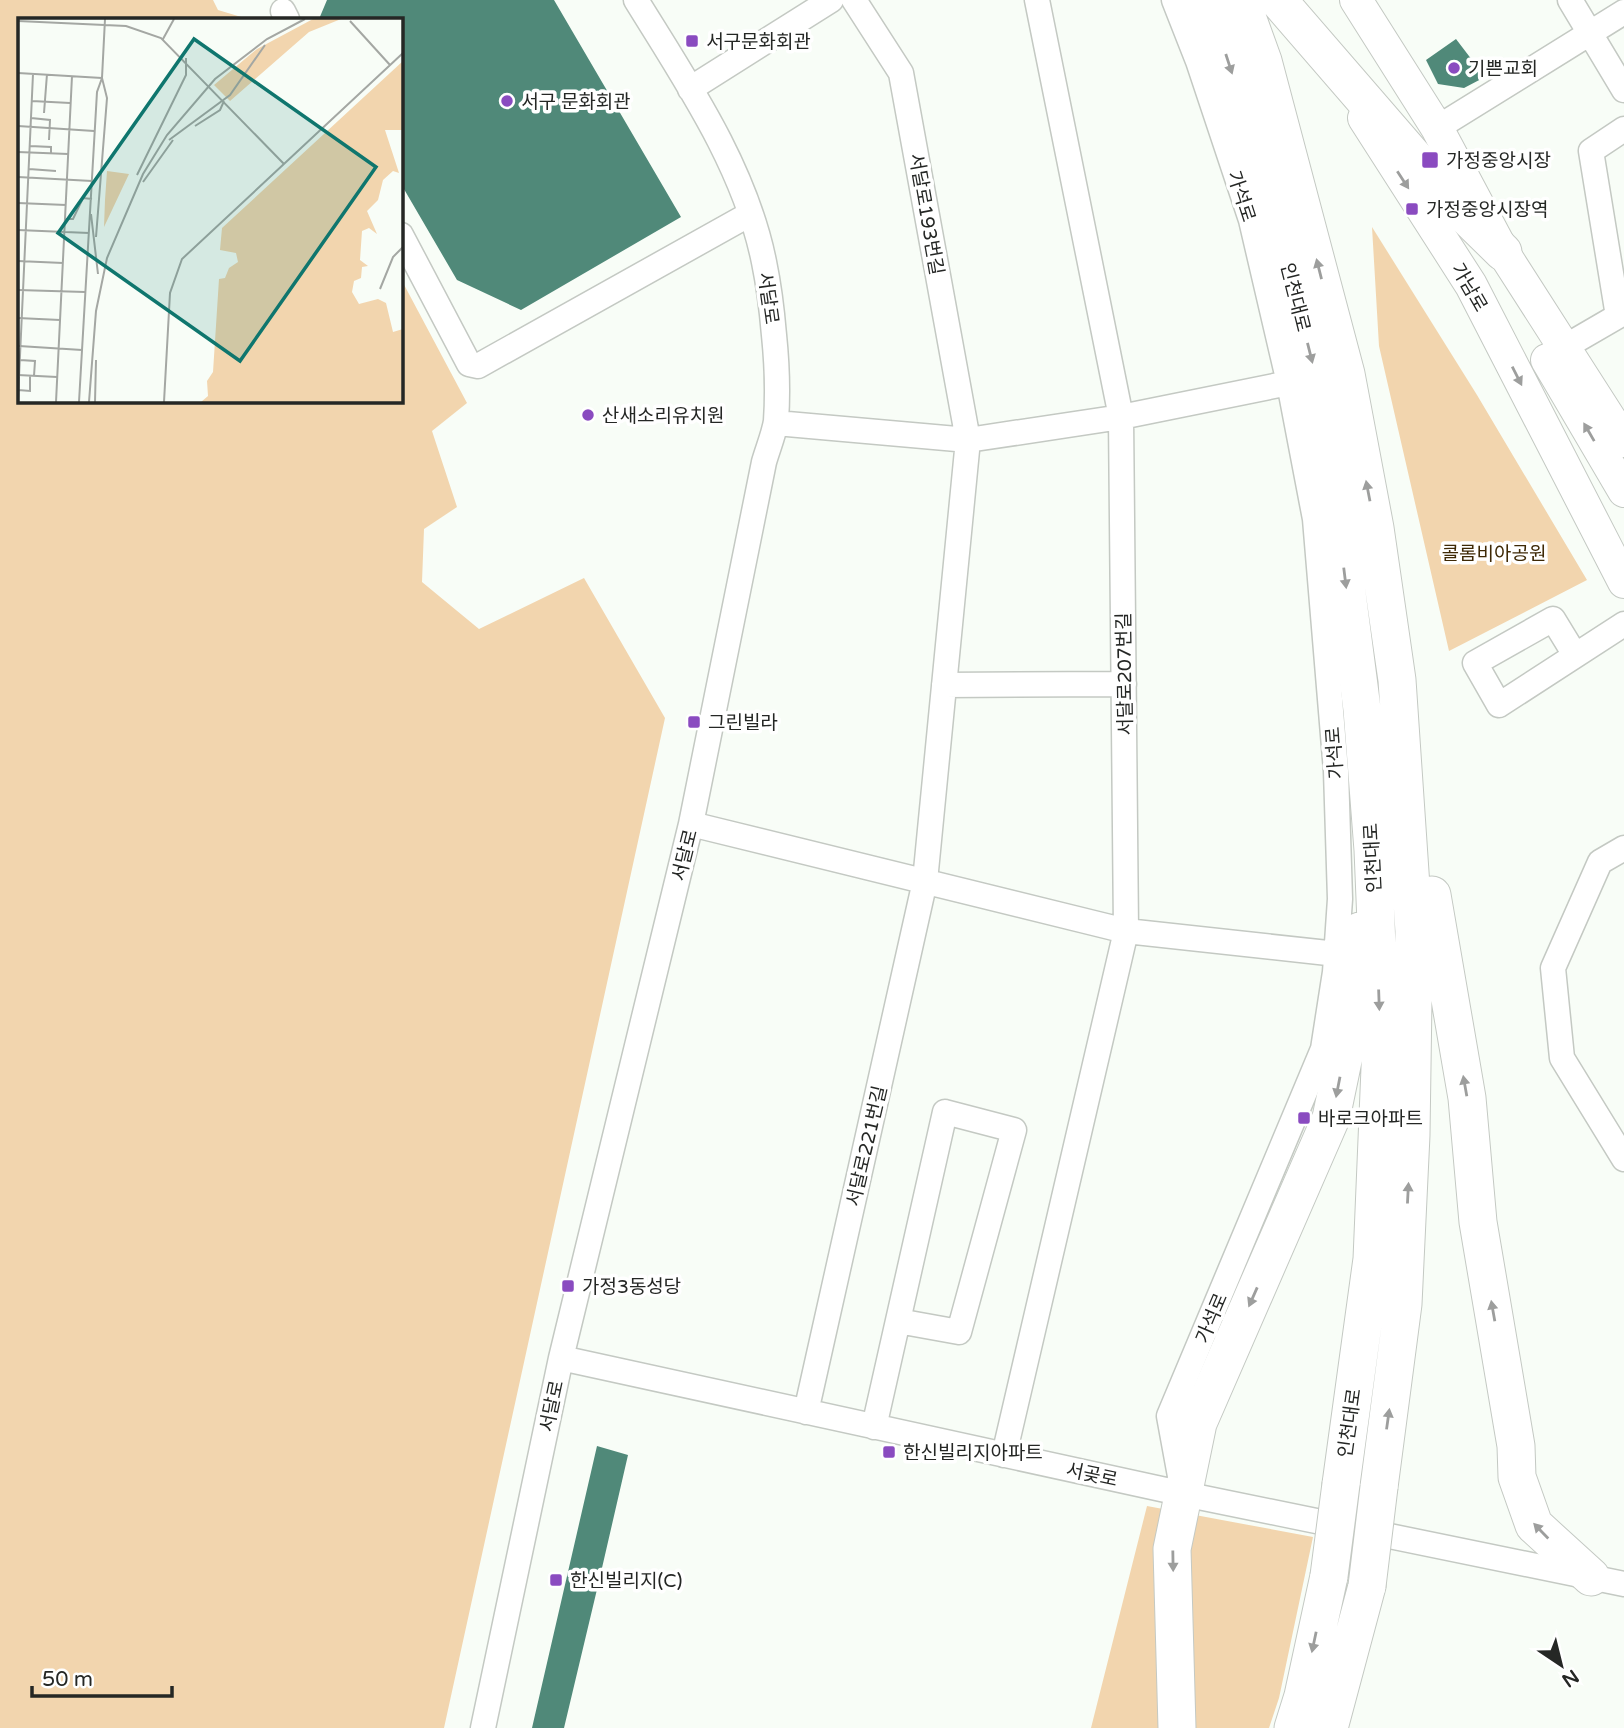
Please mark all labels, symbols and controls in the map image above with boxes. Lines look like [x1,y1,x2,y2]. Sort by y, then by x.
inset map [18,18,402,402]
place label: 서구문화회관 [706,31,811,53]
marker: 서구문화회관 [684,33,700,49]
one-way arrow [1224,53,1234,74]
place label: 기쁜교회 [1468,58,1538,80]
marker: 기쁜교회 [1446,60,1462,76]
place label: 서구 문화회관 [521,91,631,113]
marker: 서구 문화회관 [499,93,515,109]
marker: 가정중앙시장 [1420,150,1440,170]
place label: 가정중앙시장 [1446,150,1551,172]
street label: 서달로193번길 [904,152,948,277]
street label: 가석로 [1222,168,1260,225]
one-way arrow [1397,170,1410,189]
place label: 가정중앙시장역 [1426,199,1548,221]
marker: 가정중앙시장역 [1404,201,1420,217]
one-way arrow [1313,258,1324,280]
street label: 가남로 [1446,259,1492,316]
street label: 인천대로 [1276,261,1314,334]
street label: 서달로 [753,271,783,326]
one-way arrow [1305,342,1316,364]
one-way arrow [1512,366,1523,386]
place label: 산새소리유치원 [602,405,724,427]
marker: 산새소리유치원 [580,407,596,423]
one-way arrow [1583,423,1596,442]
one-way arrow [1362,480,1373,502]
park label: 콜롬비아공원 [1442,543,1546,565]
one-way arrow [1340,567,1351,589]
street label: 서달로207번길 [1113,612,1137,736]
place label: 그린빌라 [708,712,778,734]
marker: 그린빌라 [686,714,702,730]
street label: 가석로 [1322,726,1348,780]
street label: 인천대로 [1360,822,1386,893]
street label: 서달로 [668,827,702,883]
one-way arrow [1373,989,1384,1011]
one-way arrow [1459,1075,1470,1097]
one-way arrow [1332,1076,1343,1098]
street label: 서달로221번길 [842,1084,892,1209]
place label: 바로크아파트 [1318,1108,1423,1130]
marker: 바로크아파트 [1296,1110,1312,1126]
one-way arrow [1403,1182,1414,1204]
place label: 가정3동성당 [582,1276,681,1298]
marker: 가정3동성당 [560,1278,576,1294]
one-way arrow [1247,1287,1258,1308]
street label: 가석로 [1192,1290,1232,1347]
one-way arrow [1487,1300,1498,1322]
street label: 서달로 [536,1378,568,1434]
street label: 인천대로 [1334,1387,1366,1459]
one-way arrow [1382,1408,1393,1430]
place label: 한신빌리지아파트 [903,1442,1043,1464]
marker: 한신빌리지아파트 [881,1444,897,1460]
street label: 서곶로 [1064,1459,1120,1491]
one-way arrow [1533,1522,1549,1539]
one-way arrow [1167,1551,1178,1573]
place label: 한신빌리지(C) [570,1570,682,1592]
marker: 한신빌리지(C) [548,1572,564,1588]
north arrow [1526,1630,1596,1700]
one-way arrow [1309,1631,1320,1653]
scale bar [32,1654,172,1698]
text: N [1558,1665,1583,1691]
text: 50 m [42,1667,93,1692]

